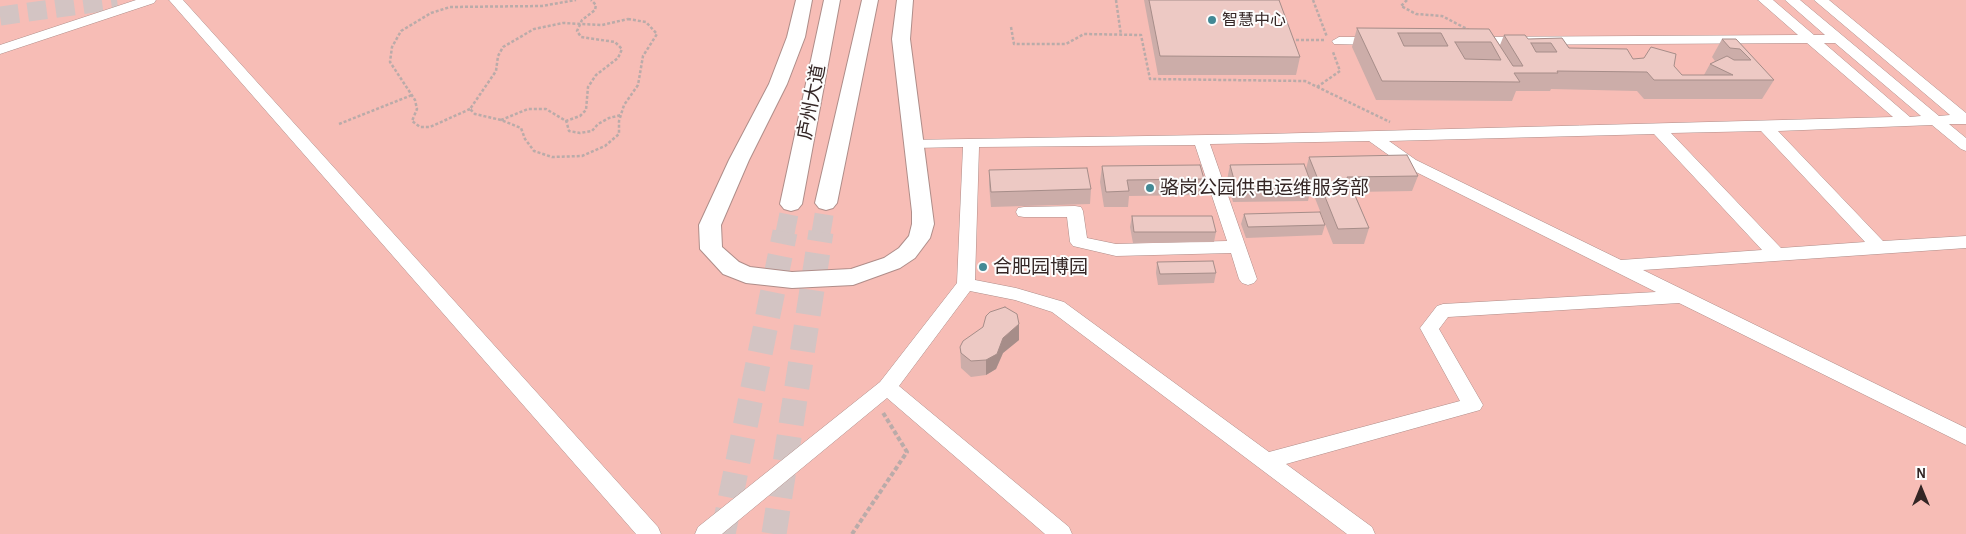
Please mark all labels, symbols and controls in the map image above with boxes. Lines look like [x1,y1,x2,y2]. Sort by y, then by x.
place label: 智慧中心 [1222,10,1286,30]
marker: 智慧中心 [1206,14,1218,26]
street label: 庐州大道 [794,63,830,141]
place label: 骆岗公园供电运维服务部 [1160,177,1369,199]
marker: 骆岗公园供电运维服务部 [1144,182,1156,194]
place label: 合肥园博园 [993,256,1088,278]
marker: 合肥园博园 [977,261,989,273]
north arrow [1896,464,1946,514]
text: N [1916,467,1926,481]

